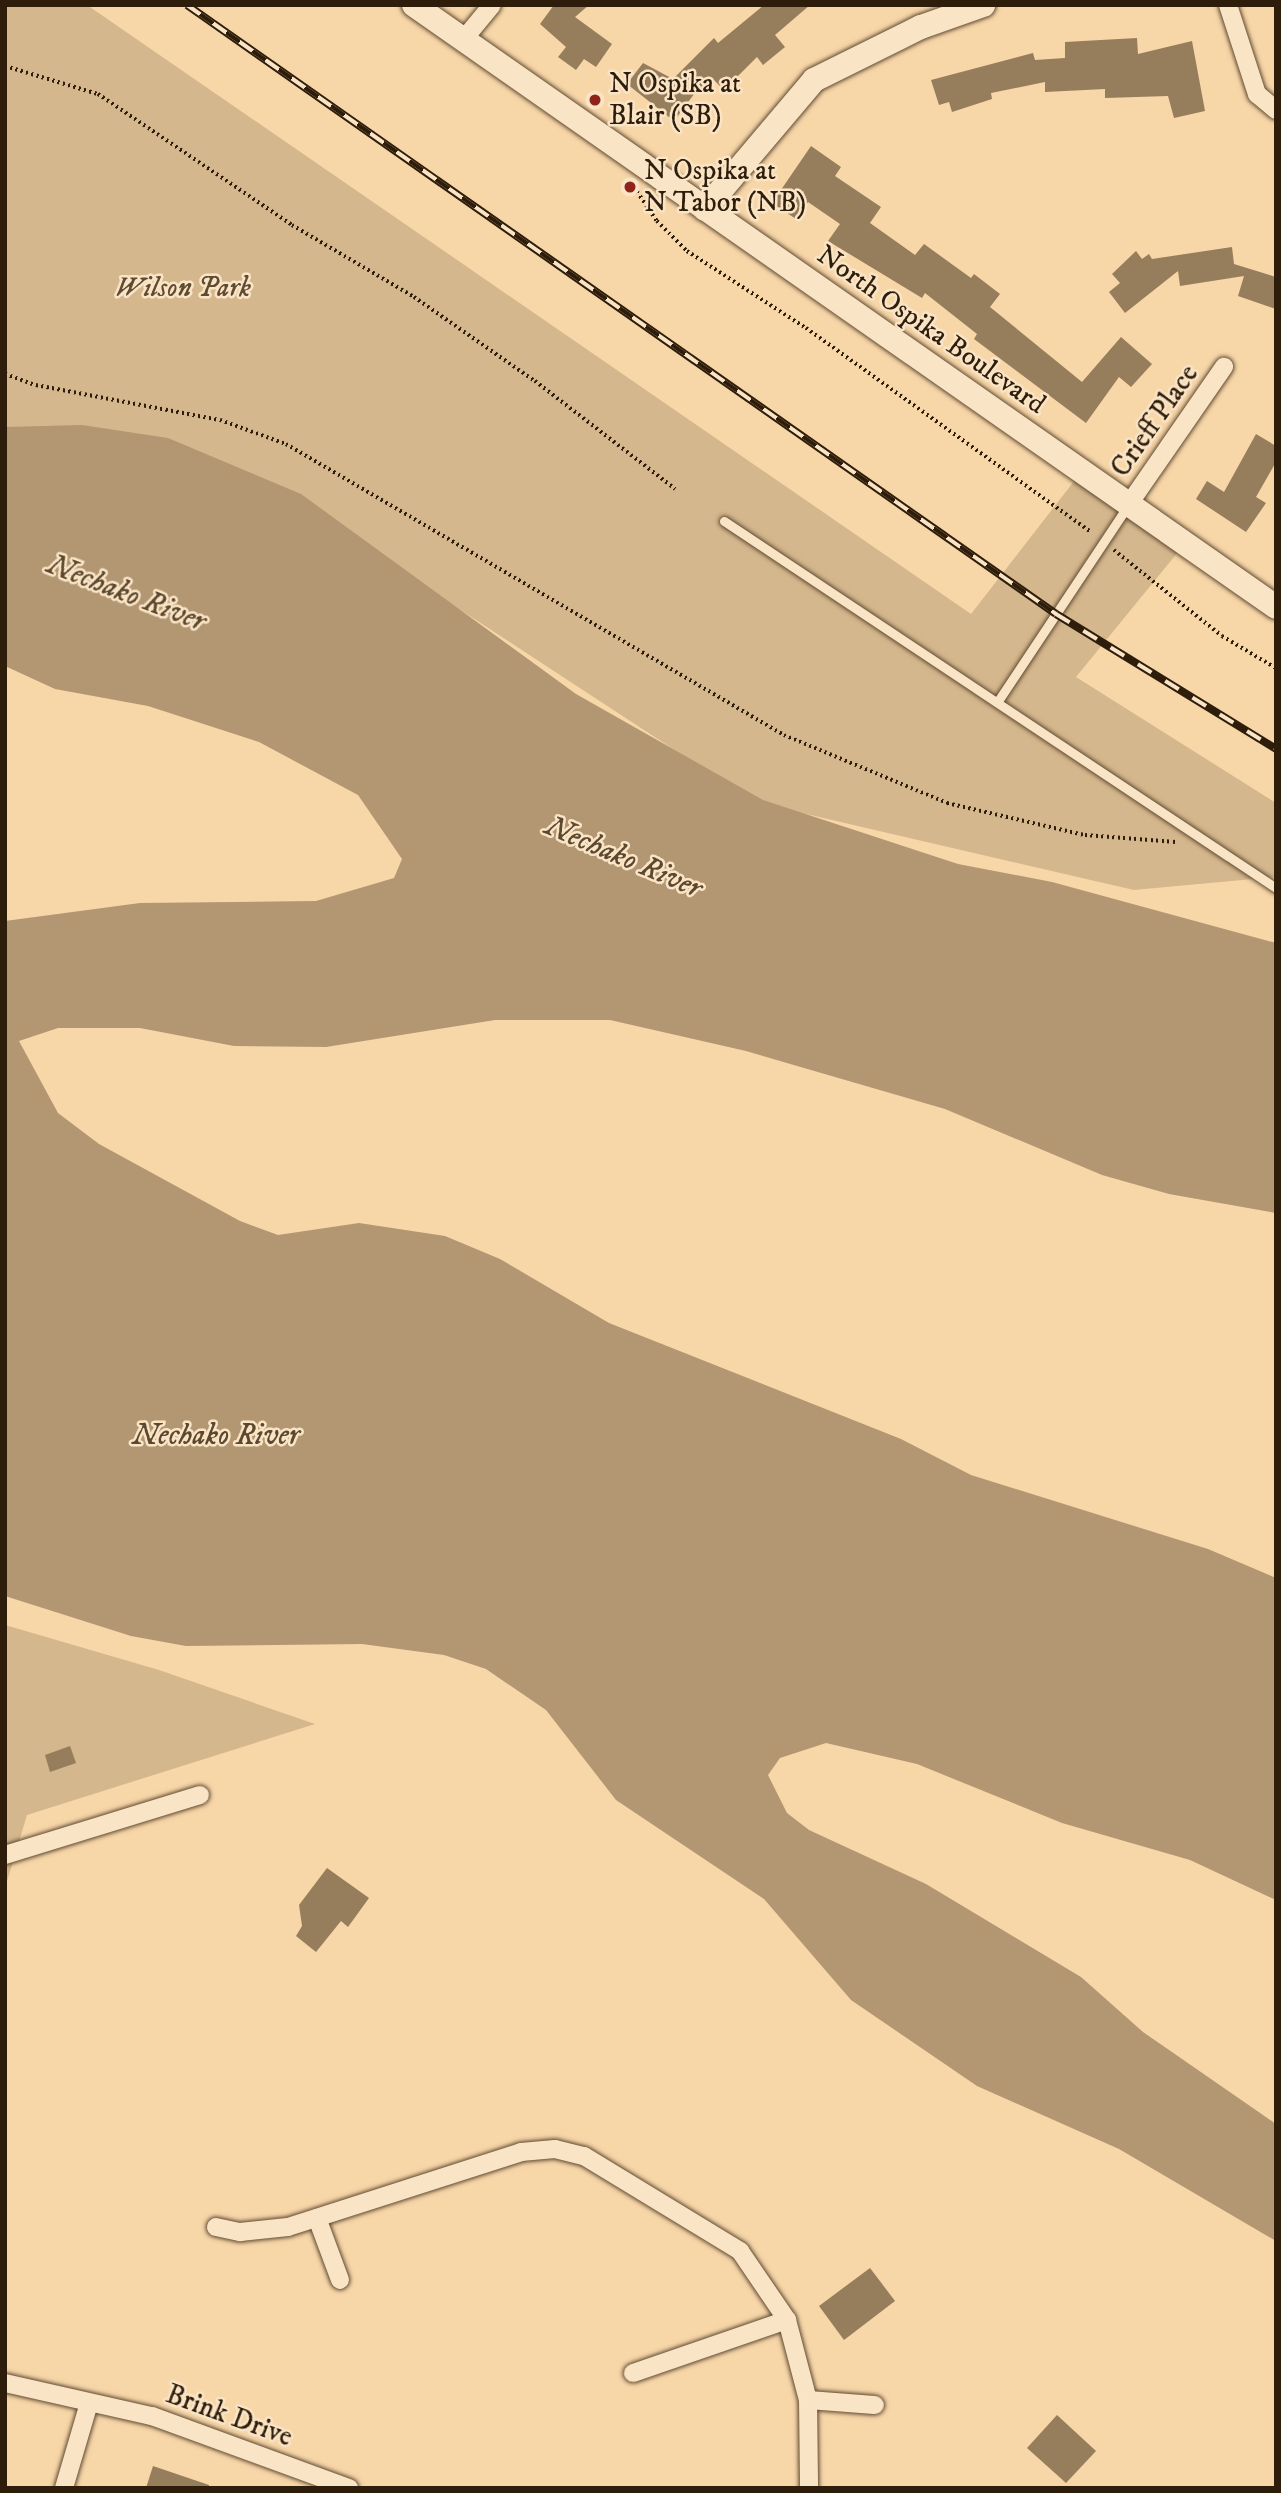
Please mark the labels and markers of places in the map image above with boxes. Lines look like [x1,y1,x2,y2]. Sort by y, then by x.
place label: N Ospika at Blair (SB) [609,67,741,133]
marker: N Ospika at Blair (SB) [587,92,603,108]
place label: N Ospika at N Tabor (NB) [644,154,806,220]
marker: N Ospika at N Tabor (NB) [622,179,638,195]

